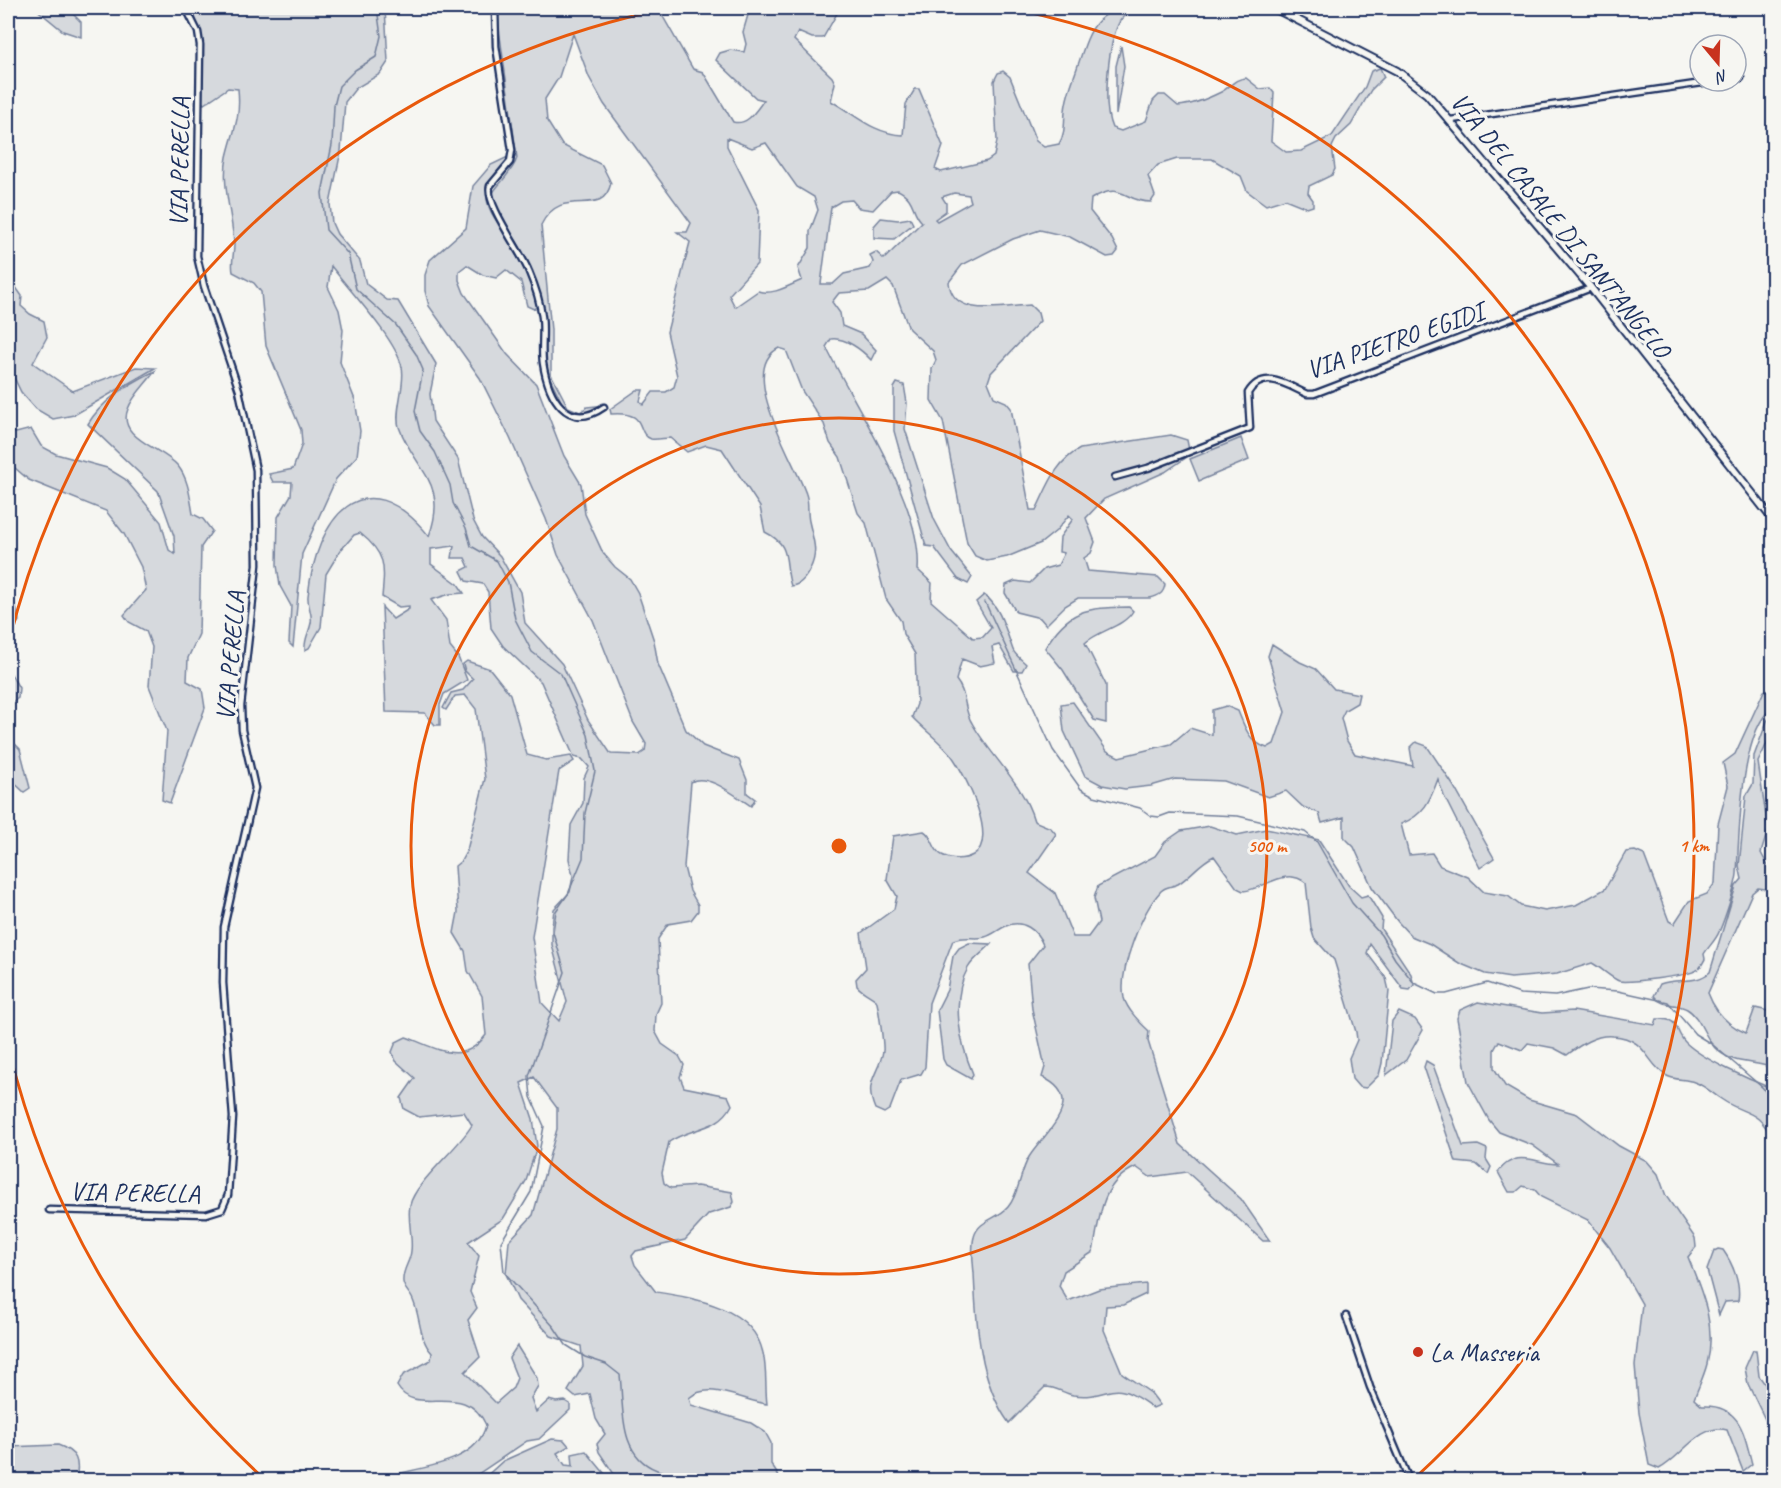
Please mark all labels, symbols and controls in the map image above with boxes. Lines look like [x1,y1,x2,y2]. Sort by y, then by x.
north arrow [1688,33,1748,93]
text: N [1712,65,1730,88]
street label: VIA DEL CASALE DI SANT'ANGELO [1443,86,1680,367]
street label: VIA PERELLA [162,96,197,227]
street label: VIA PIETRO EGIDI [1302,293,1493,386]
street label: VIA PERELLA [208,589,253,722]
text: 500 m [1248,835,1288,857]
text: 1 km [1679,835,1710,857]
centre of rings [829,836,849,856]
street label: VIA PERELLA [70,1175,201,1210]
place label: La Masseria [1430,1336,1540,1369]
marker: La Masseria [1411,1345,1425,1359]

